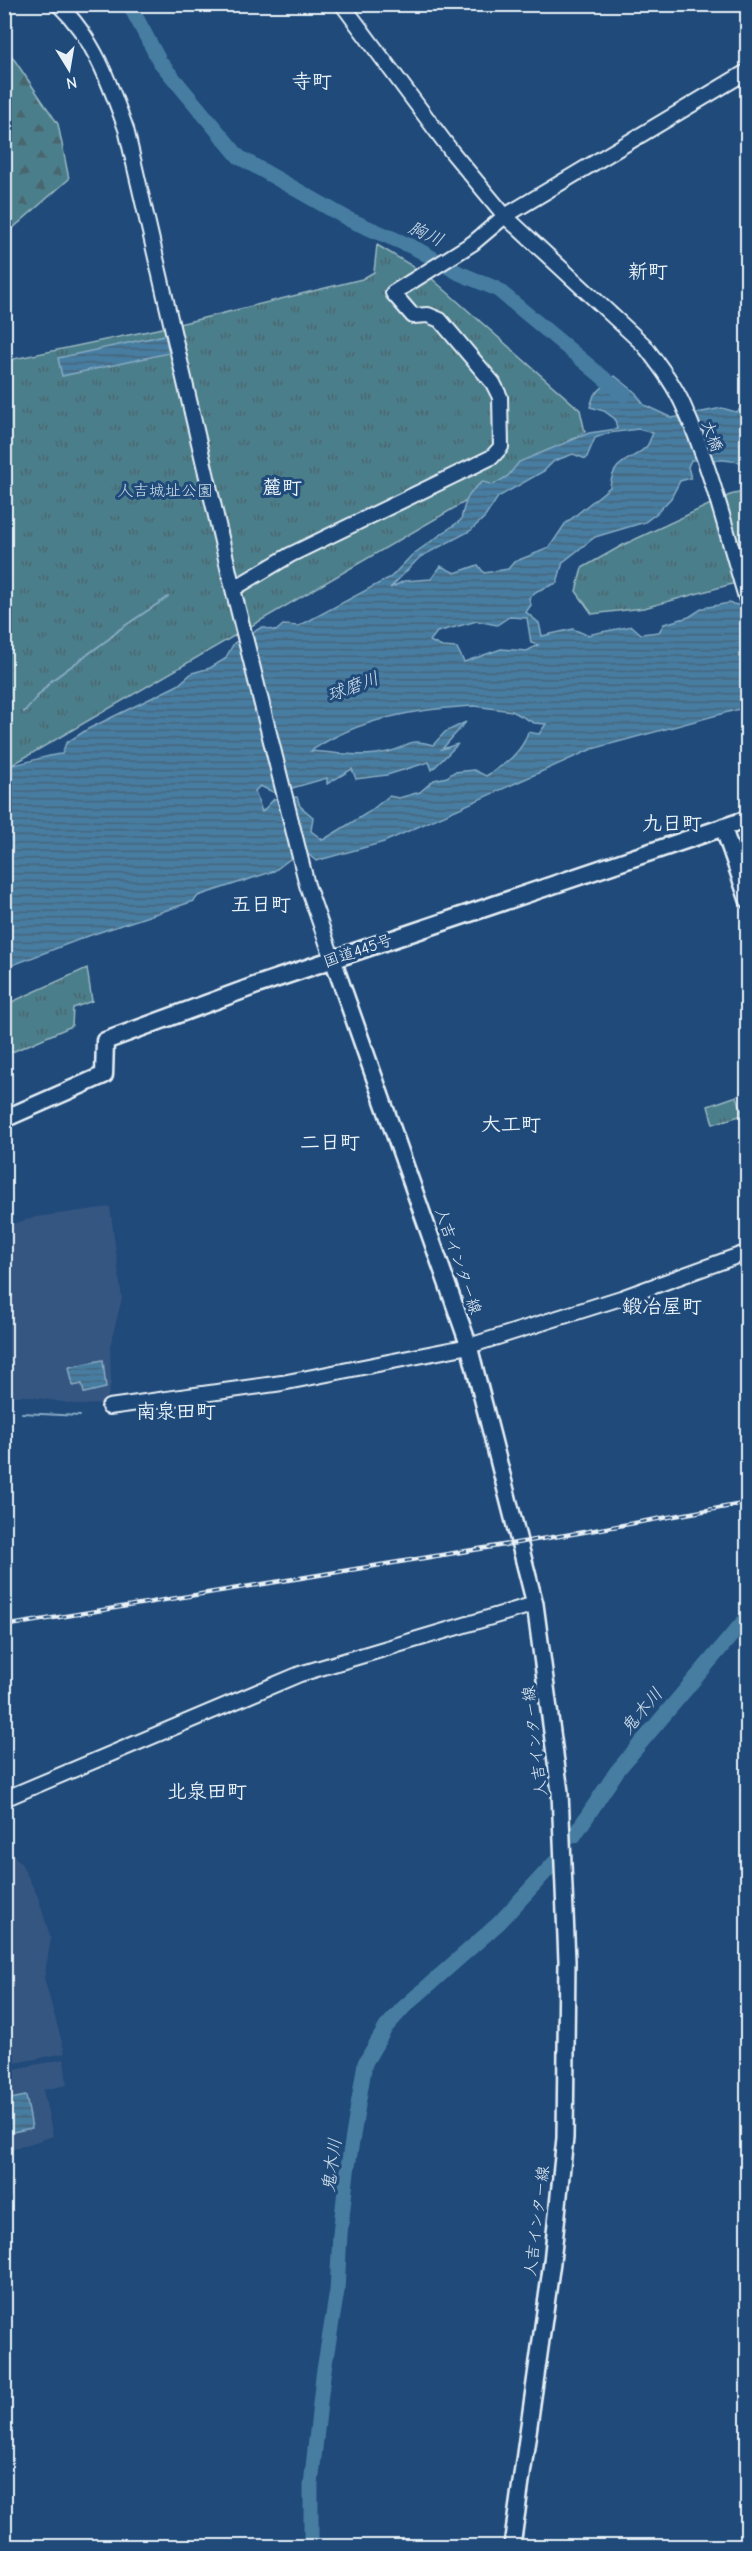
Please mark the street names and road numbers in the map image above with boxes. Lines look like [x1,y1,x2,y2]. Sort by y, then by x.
street label: 大橋 [698,418,726,454]
street label: 国道445号 [321,931,395,971]
street label: 人吉インター線 [431,1205,485,1317]
street label: 人吉インター線 [519,1685,551,1797]
street label: 人吉インター線 [521,2165,553,2277]

